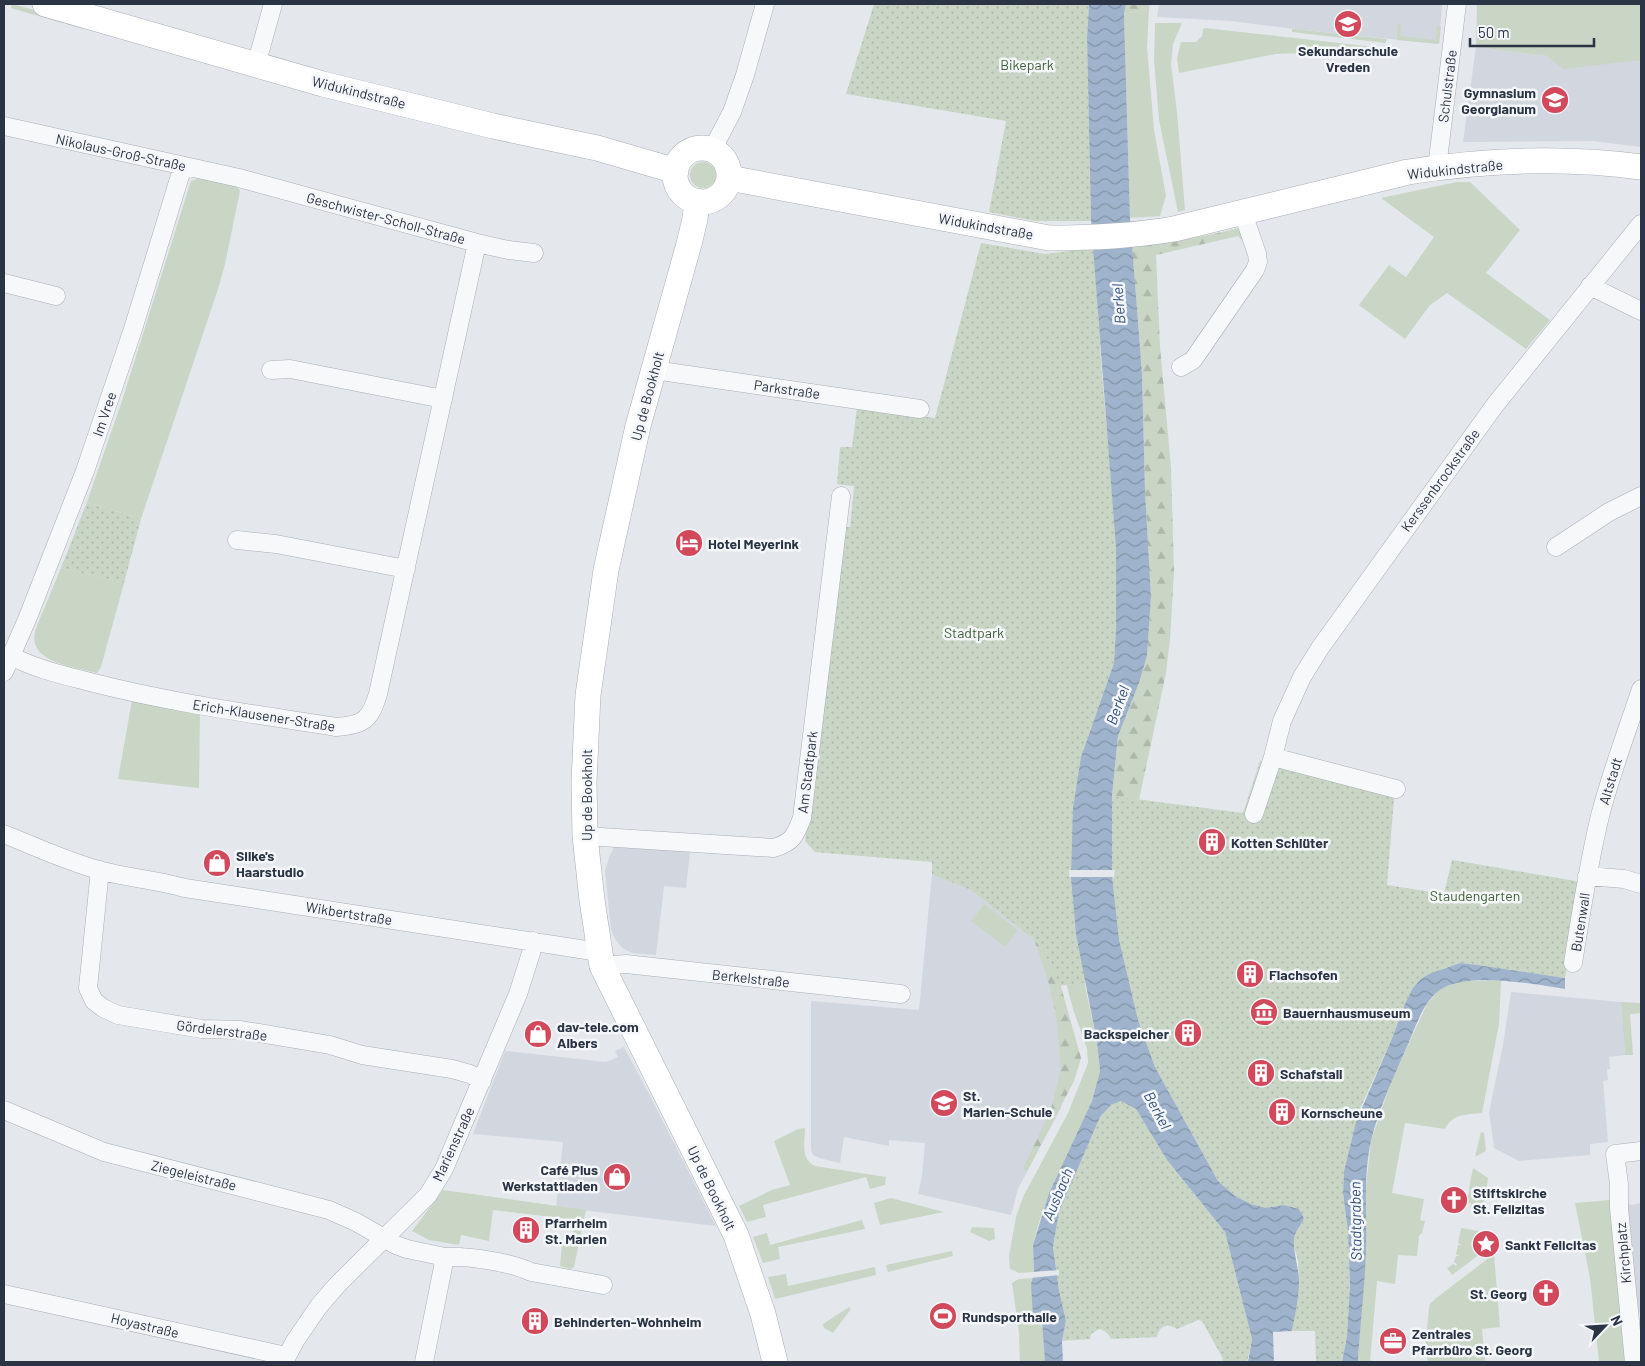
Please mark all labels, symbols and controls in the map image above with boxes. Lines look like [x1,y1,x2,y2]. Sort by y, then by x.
school or university icon: Sekundarschule Vreden [1333,9,1363,39]
scale bar [1470,15,1594,47]
text: 50 m [1478,23,1510,41]
place label: Sekundarschule Vreden [1298,42,1398,75]
street label: Schulstraße [1434,49,1460,123]
park label: Bikepark [1000,56,1054,73]
street label: Widukindstraße [310,72,408,112]
place label: Gymnasium Georgianum [1461,84,1536,117]
school or university icon: Gymnasium Georgianum [1540,85,1570,115]
street label: Nikolaus-Groß-Straße [54,130,188,174]
street label: Widukindstraße [1406,156,1504,182]
street label: Geschwister-Scholl-Straße [305,189,467,247]
street label: Widukindstraße [937,209,1035,243]
water label: Berkel [1108,283,1128,325]
street label: Up de Bookholt [627,349,667,443]
street label: Parkstraße [753,376,821,402]
street label: Im Vree [88,389,120,439]
street label: Kerssenbrockstraße [1397,425,1483,535]
hotel icon: Hotel Meyerink [674,528,704,558]
place label: Hotel Meyerink [708,535,800,552]
park label: Stadtpark [944,624,1004,641]
water label: Berkel [1102,682,1133,727]
street label: Erich-Klausener-Straße [191,695,337,735]
street label: Am Stadtpark [794,730,820,814]
street label: Up de Bookholt [578,749,595,841]
street label: Altstadt [1595,755,1625,807]
building icon: Kotten Schlüter [1197,827,1227,857]
place label: Kotten Schlüter [1231,834,1329,851]
place label: Silke's Haarstudio [236,847,304,880]
shop icon: Silke's Haarstudio [202,848,232,878]
park label: Staudengarten [1430,887,1520,904]
street label: Butenwall [1567,891,1593,953]
street label: Wikbertstraße [304,898,394,928]
building icon: Flachsofen [1235,959,1265,989]
street label: Berkelstraße [711,965,791,991]
place label: Flachsofen [1269,966,1338,983]
museum icon: Bauernhausmuseum [1249,997,1279,1027]
place label: Bauernhausmuseum [1283,1004,1411,1021]
street label: Gördelerstraße [176,1016,268,1044]
place label: dav-tele.com Albers [557,1018,639,1051]
building icon: Backspeicher [1173,1018,1203,1048]
shop icon: dav-tele.com Albers [523,1019,553,1049]
place label: Backspeicher [1084,1025,1170,1042]
building icon: Schafstall [1246,1058,1276,1088]
place label: Schafstall [1280,1065,1343,1082]
place label: St. Marien-Schule [963,1087,1053,1120]
school or university icon: St. Marien-Schule [929,1088,959,1118]
water label: Berkel [1141,1088,1176,1133]
building icon: Kornscheune [1267,1097,1297,1127]
street label: Marienstraße [428,1104,478,1184]
place label: Kornscheune [1301,1104,1383,1121]
street label: Up de Bookholt [684,1143,740,1233]
street label: Ziegeleistraße [150,1156,238,1194]
place label: Café Plus Werkstattladen [502,1161,598,1194]
shop icon: Café Plus Werkstattladen [602,1162,632,1192]
water label: Ausbach [1038,1165,1076,1223]
water label: Stadtgraben [1345,1181,1365,1261]
place label: Stiftskirche St. Felizitas [1473,1184,1547,1217]
church icon: Stiftskirche St. Felizitas [1439,1185,1469,1215]
place label: Pfarrheim St. Marien [545,1214,608,1247]
building icon: Pfarrheim St. Marien [511,1215,541,1245]
street label: Kirchplatz [1612,1222,1634,1284]
place icon: Sankt Felicitas [1471,1229,1501,1259]
place label: Sankt Felicitas [1505,1236,1596,1253]
church icon: St. Georg [1531,1278,1561,1308]
place label: St. Georg [1470,1285,1527,1302]
sports icon: Rundsporthalle [928,1301,958,1331]
north arrow [1580,1301,1630,1351]
building icon: Behinderten-Wohnheim [520,1306,550,1336]
place label: Rundsporthalle [962,1308,1057,1325]
street label: Hoyastraße [109,1309,181,1341]
text: N [1608,1312,1627,1328]
place label: Behinderten-Wohnheim [554,1313,702,1330]
place label: Zentrales Pfarrbüro St. Georg [1412,1325,1532,1358]
office icon: Zentrales Pfarrbüro St. Georg [1378,1326,1408,1356]

